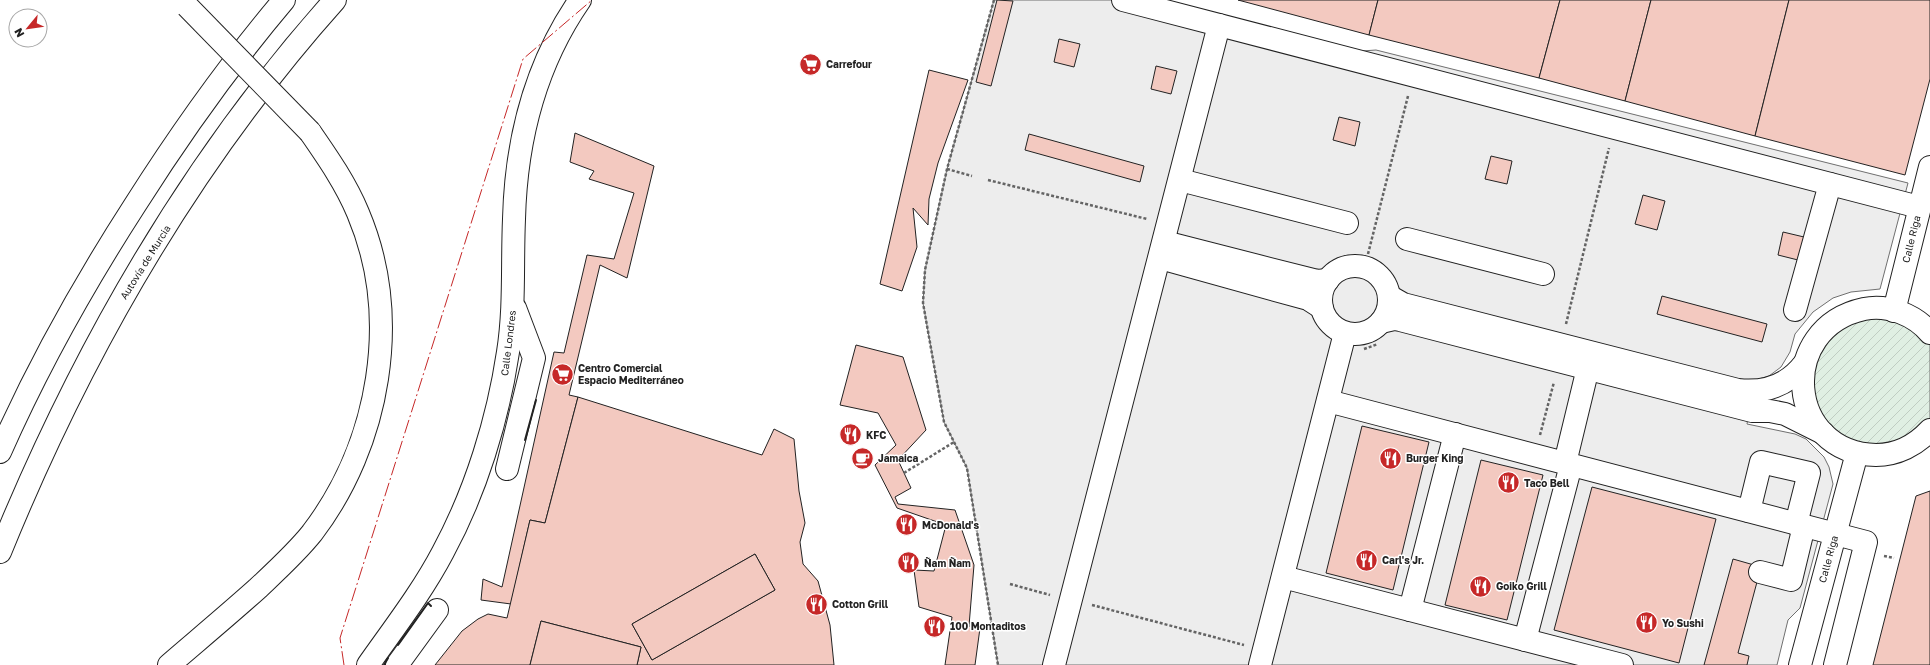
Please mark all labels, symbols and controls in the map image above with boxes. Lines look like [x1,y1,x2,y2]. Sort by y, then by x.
north arrow [8,8,48,48]
text: N [11,26,27,40]
supermarket icon: Carrefour [798,51,824,77]
place label: Carrefour [826,58,872,70]
street label: Calle Riga [1899,214,1923,264]
street label: Autovía de Murcia [117,223,173,301]
street label: Calle Londres [498,310,518,376]
supermarket icon: Centro Comercial Espacio Mediterráneo [549,361,575,387]
place label: Centro Comercial Espacio Mediterráneo [578,362,684,386]
restaurant icon: KFC [837,422,863,448]
place label: KFC [866,429,886,441]
cafe icon: Jamaica [849,445,875,471]
restaurant icon: Burger King [1378,445,1404,471]
place label: Jamaica [878,452,919,464]
place label: Burger King [1406,452,1463,464]
restaurant icon: Taco Bell [1495,470,1521,496]
place label: Taco Bell [1524,477,1570,489]
restaurant icon: McDonald's [894,512,920,538]
place label: McDonald's [922,519,979,531]
street label: Calle Riga [1816,534,1840,584]
restaurant icon: Carl's Jr. [1354,547,1380,573]
restaurant icon: Ñam Ñam [895,550,921,576]
place label: Carl's Jr. [1382,554,1424,566]
place label: Ñam Ñam [924,556,971,569]
restaurant icon: Goiko Grill [1468,573,1494,599]
place label: Goiko Grill [1496,580,1548,592]
restaurant icon: Cotton Grill [804,591,830,617]
place label: Cotton Grill [832,598,889,610]
restaurant icon: Yo Sushi [1633,610,1659,636]
restaurant icon: 100 Montaditos [922,613,948,639]
place label: Yo Sushi [1662,617,1704,629]
place label: 100 Montaditos [950,620,1026,632]

